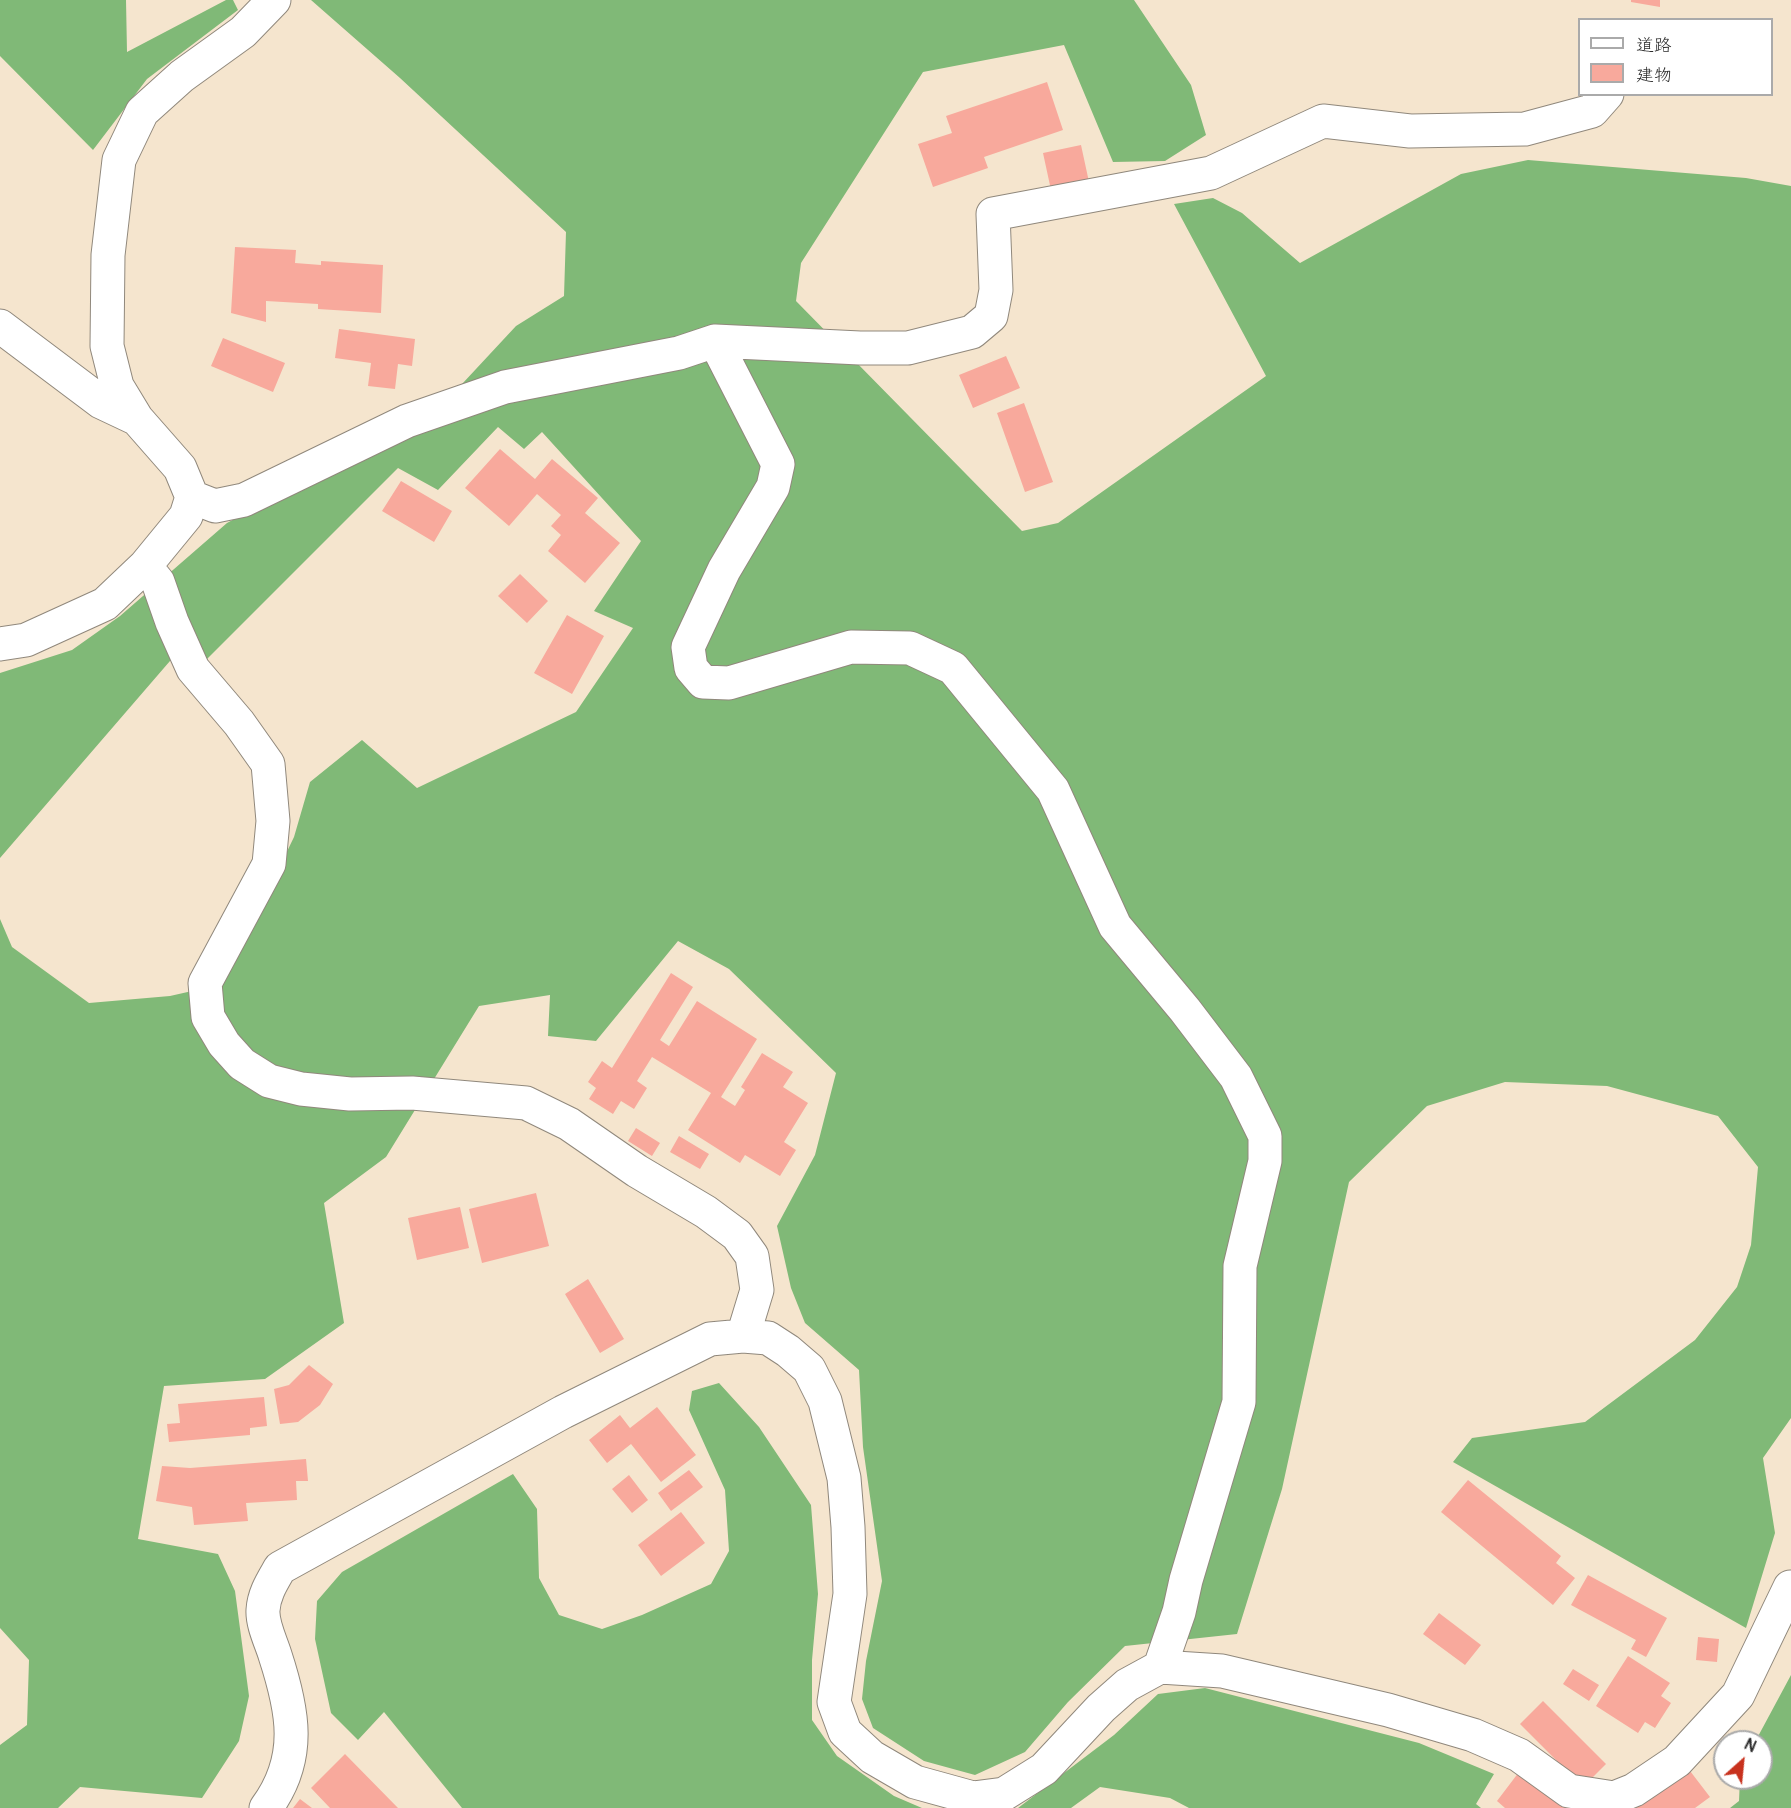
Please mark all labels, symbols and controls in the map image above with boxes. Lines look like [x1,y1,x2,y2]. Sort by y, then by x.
legend [1578,18,1773,96]
text: 道路 [1636,34,1672,57]
text: 建物 [1636,64,1672,87]
north arrow [1713,1730,1773,1790]
text: N [1741,1734,1760,1757]

